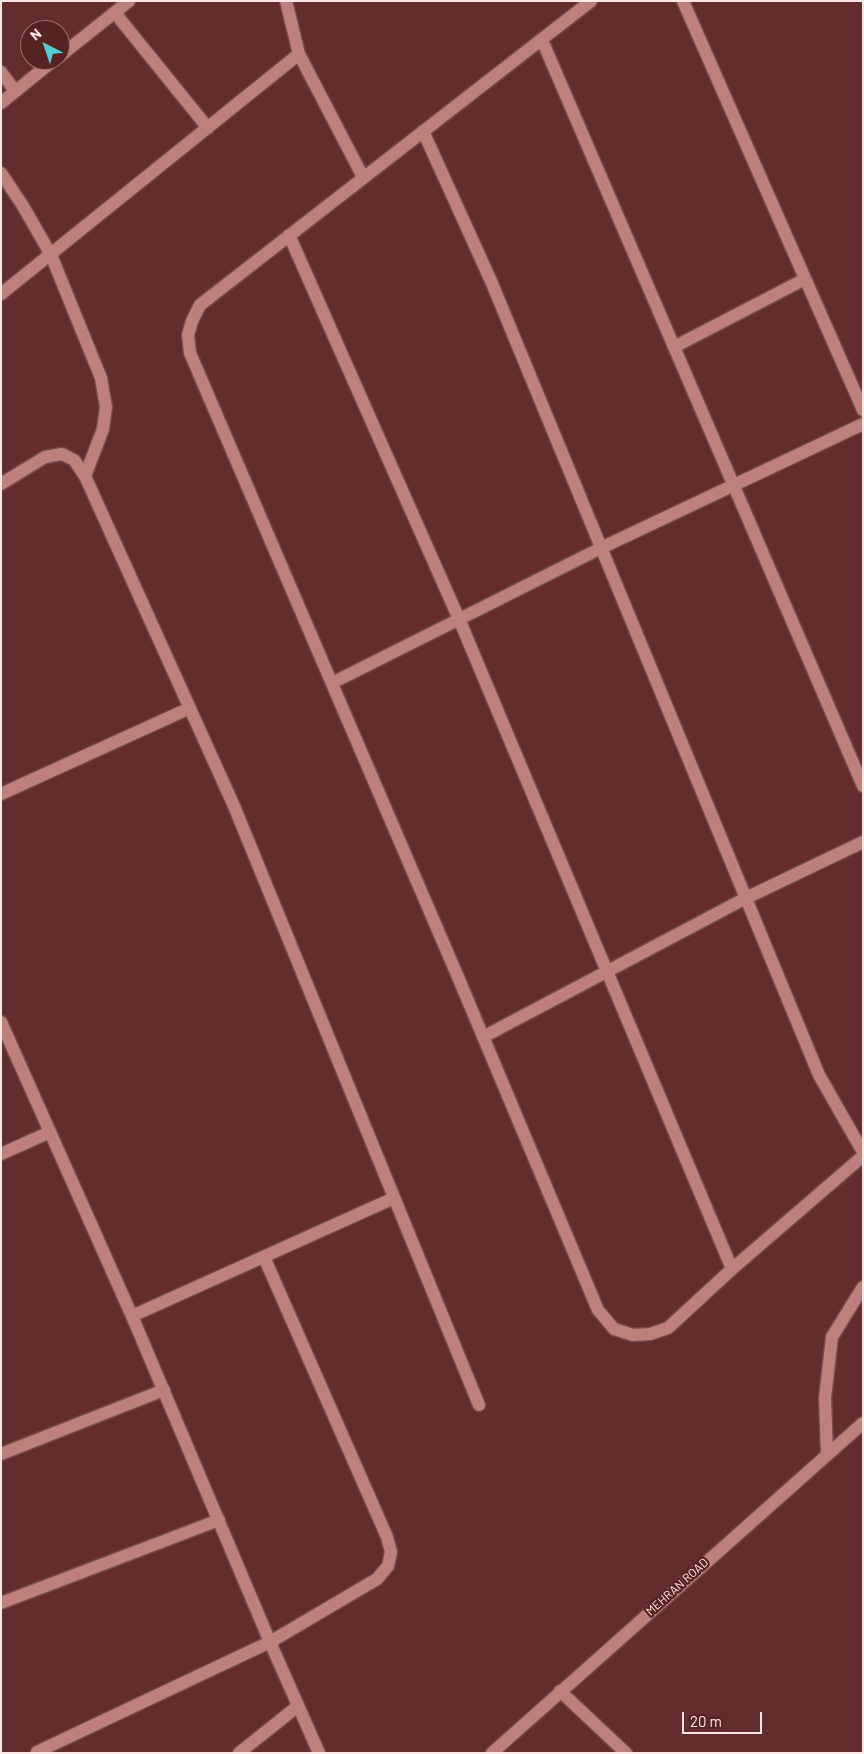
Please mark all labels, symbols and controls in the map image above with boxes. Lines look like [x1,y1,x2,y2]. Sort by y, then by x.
north arrow [20,20,70,70]
text: N [26,25,45,44]
street label: MEHRAN ROAD [643,1555,711,1619]
scale bar [684,1702,764,1734]
text: 20 m [690,1712,722,1730]

